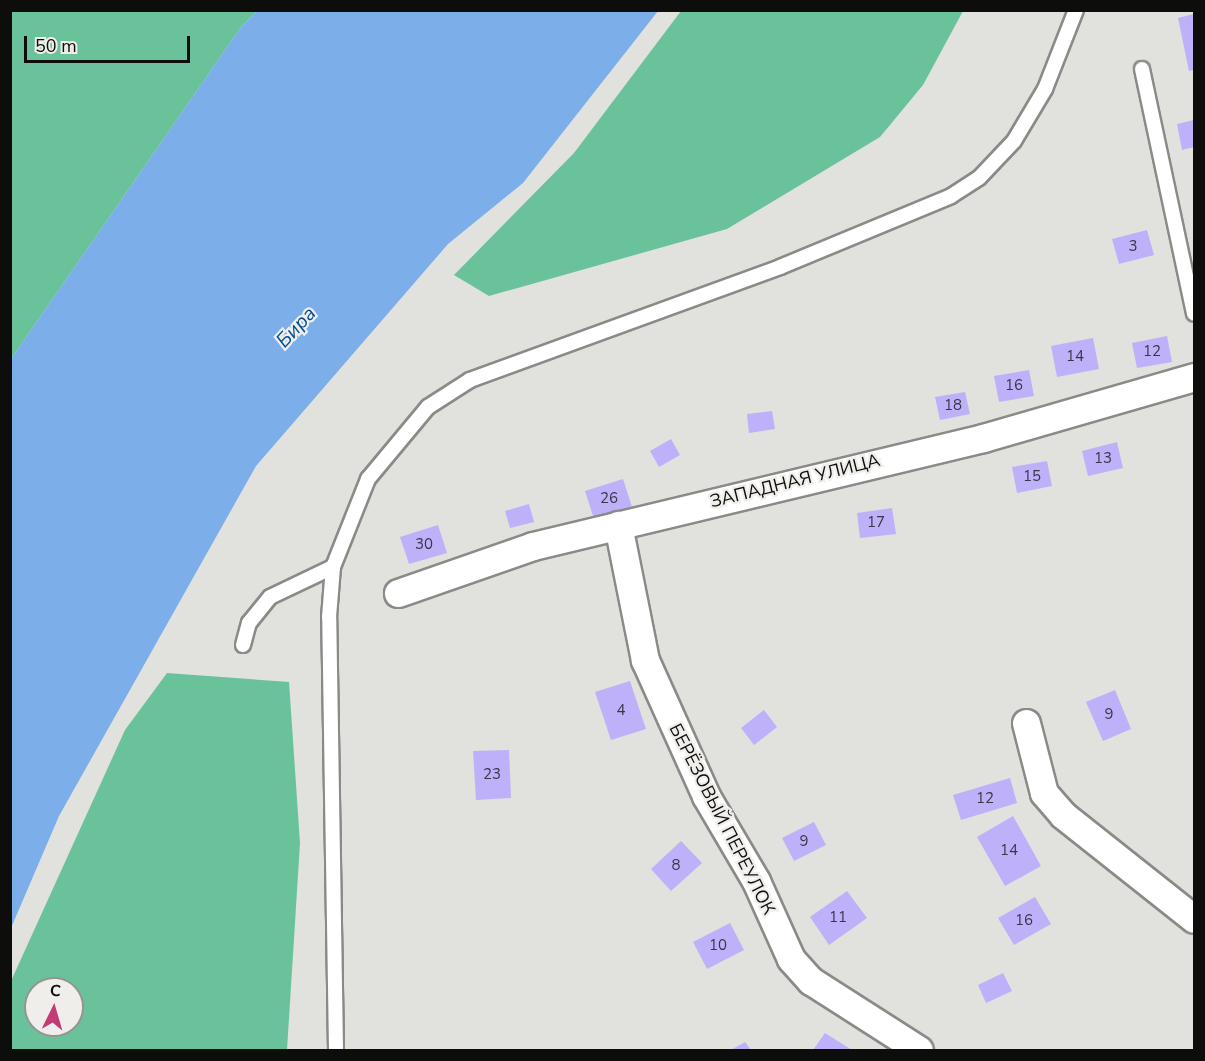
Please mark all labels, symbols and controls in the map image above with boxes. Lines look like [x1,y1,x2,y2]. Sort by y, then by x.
scale bar [27,24,194,62]
text: 50 m [35,34,77,58]
house number: 3 [1129,238,1137,256]
water label: Бира [271,301,321,353]
house number: 12 [1143,343,1161,361]
house number: 14 [1066,348,1084,366]
house number: 16 [1005,377,1023,395]
house number: 18 [944,397,962,415]
street label: ЗАПАДНАЯ УЛИЦА [708,449,882,513]
house number: 13 [1094,450,1112,468]
house number: 15 [1023,468,1041,486]
house number: 26 [600,490,618,508]
house number: 17 [867,514,885,532]
house number: 30 [415,536,433,554]
house number: 4 [617,702,625,720]
house number: 9 [1105,706,1113,724]
street label: БЕРЁЗОВЫЙ ПЕРЕУЛОК [664,720,780,918]
house number: 23 [483,766,501,784]
house number: 12 [976,790,994,808]
house number: 9 [800,833,808,851]
house number: 14 [1000,842,1018,860]
house number: 8 [672,857,680,875]
house number: 11 [829,909,847,927]
house number: 16 [1015,912,1033,930]
house number: 10 [709,937,727,955]
north arrow [24,977,84,1037]
text: С [49,980,62,1002]

